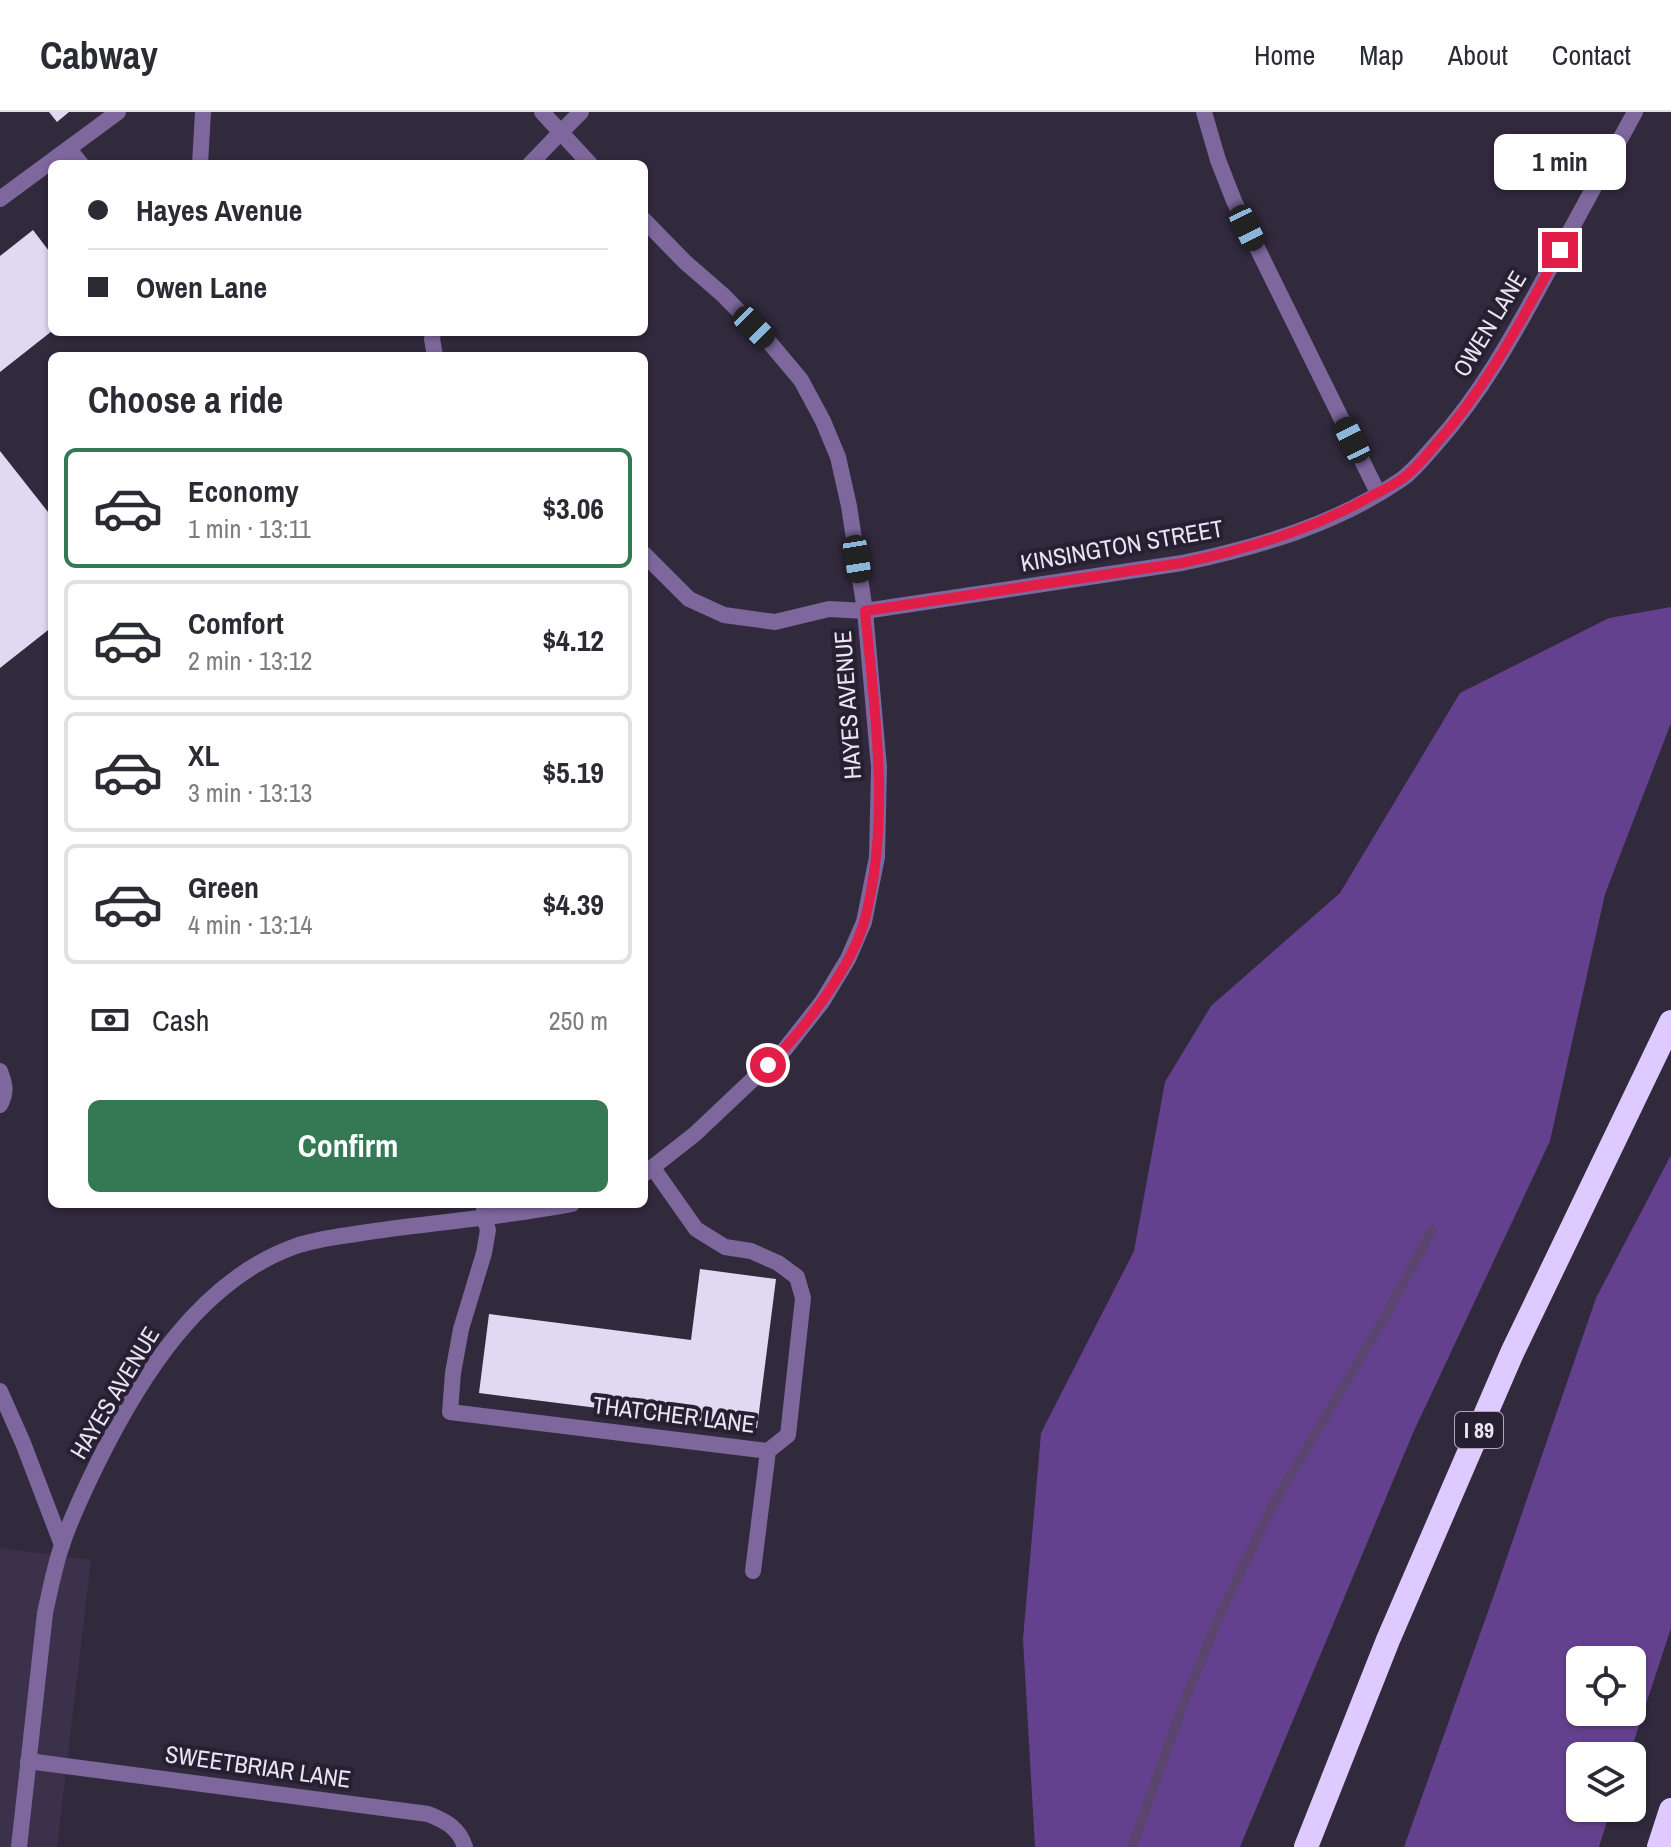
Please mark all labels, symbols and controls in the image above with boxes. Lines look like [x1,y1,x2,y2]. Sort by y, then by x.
text: Cabway [40,30,158,81]
text: Home [1254,36,1315,74]
text: Map [1359,36,1404,74]
text: About [1448,36,1508,74]
text: Contact [1552,36,1631,74]
callout: 1 min [1494,134,1626,190]
text: 1 min [1532,144,1588,179]
text: Hayes Avenue [136,190,302,230]
car [1226,201,1268,255]
route end [1542,232,1578,268]
street label: OWEN LANE [1445,265,1533,382]
text: Owen Lane [136,267,267,307]
car [729,302,779,352]
text: Choose a ride [88,376,283,424]
car [1331,413,1373,467]
text: Economy [188,471,299,511]
icon: car [92,472,164,544]
text: $3.06 [542,488,604,528]
text: 1 min · 13:11 [188,511,311,546]
street label: KINSINGTON STREET [1018,511,1226,579]
car [841,533,873,585]
text: Comfort [188,603,284,643]
icon: car [92,604,164,676]
text: $4.12 [542,620,604,660]
street label: HAYES AVENUE [826,630,868,781]
text: 2 min · 13:12 [188,643,312,678]
text: XL [188,735,219,775]
icon: car [92,736,164,808]
text: $5.19 [542,752,604,792]
text: 3 min · 13:13 [188,775,312,810]
text: Green [188,867,259,907]
icon: car [92,868,164,940]
text: $4.39 [542,884,604,924]
text: 4 min · 13:14 [188,907,312,942]
icon: cash [88,998,132,1042]
text: Cash [152,1000,209,1040]
text: 250 m [549,1003,608,1038]
route start [750,1047,786,1083]
button: Confirm [88,1100,608,1192]
street label: HAYES AVENUE [62,1320,166,1465]
street label: THATCHER LANE [591,1388,757,1440]
road number: I 89 [1455,1412,1503,1448]
map controls [1566,1646,1646,1822]
button: locate [1566,1646,1646,1726]
street label: SWEETBRIAR LANE [163,1737,353,1795]
button: layers [1566,1742,1646,1822]

